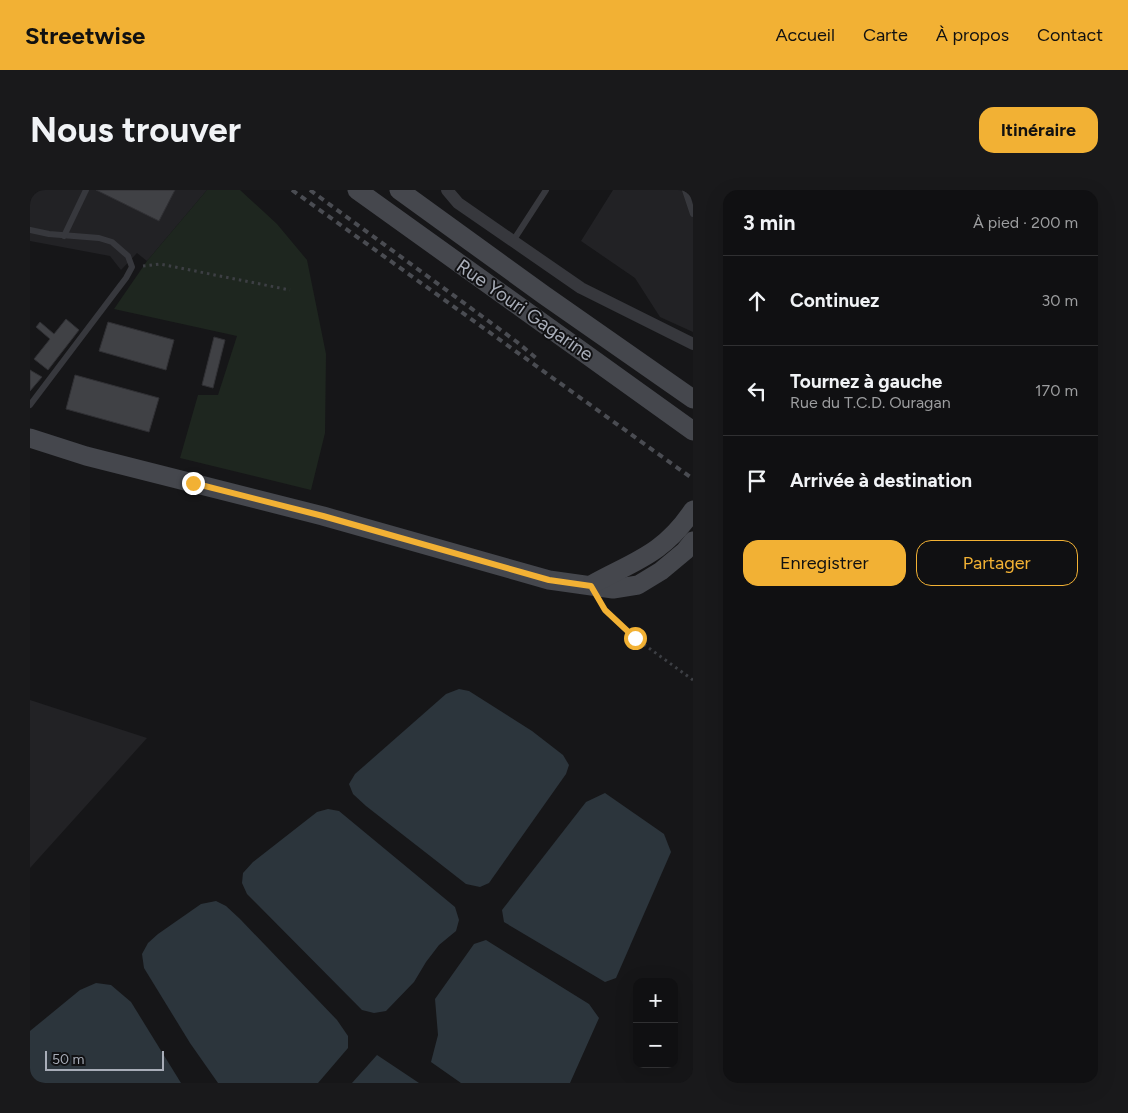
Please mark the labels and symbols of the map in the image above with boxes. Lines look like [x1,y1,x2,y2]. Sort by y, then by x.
street label: Rue Youri Gagarine [452,254,598,366]
route end [182,472,205,495]
route start [624,627,647,650]
scale bar [45,1048,164,1071]

